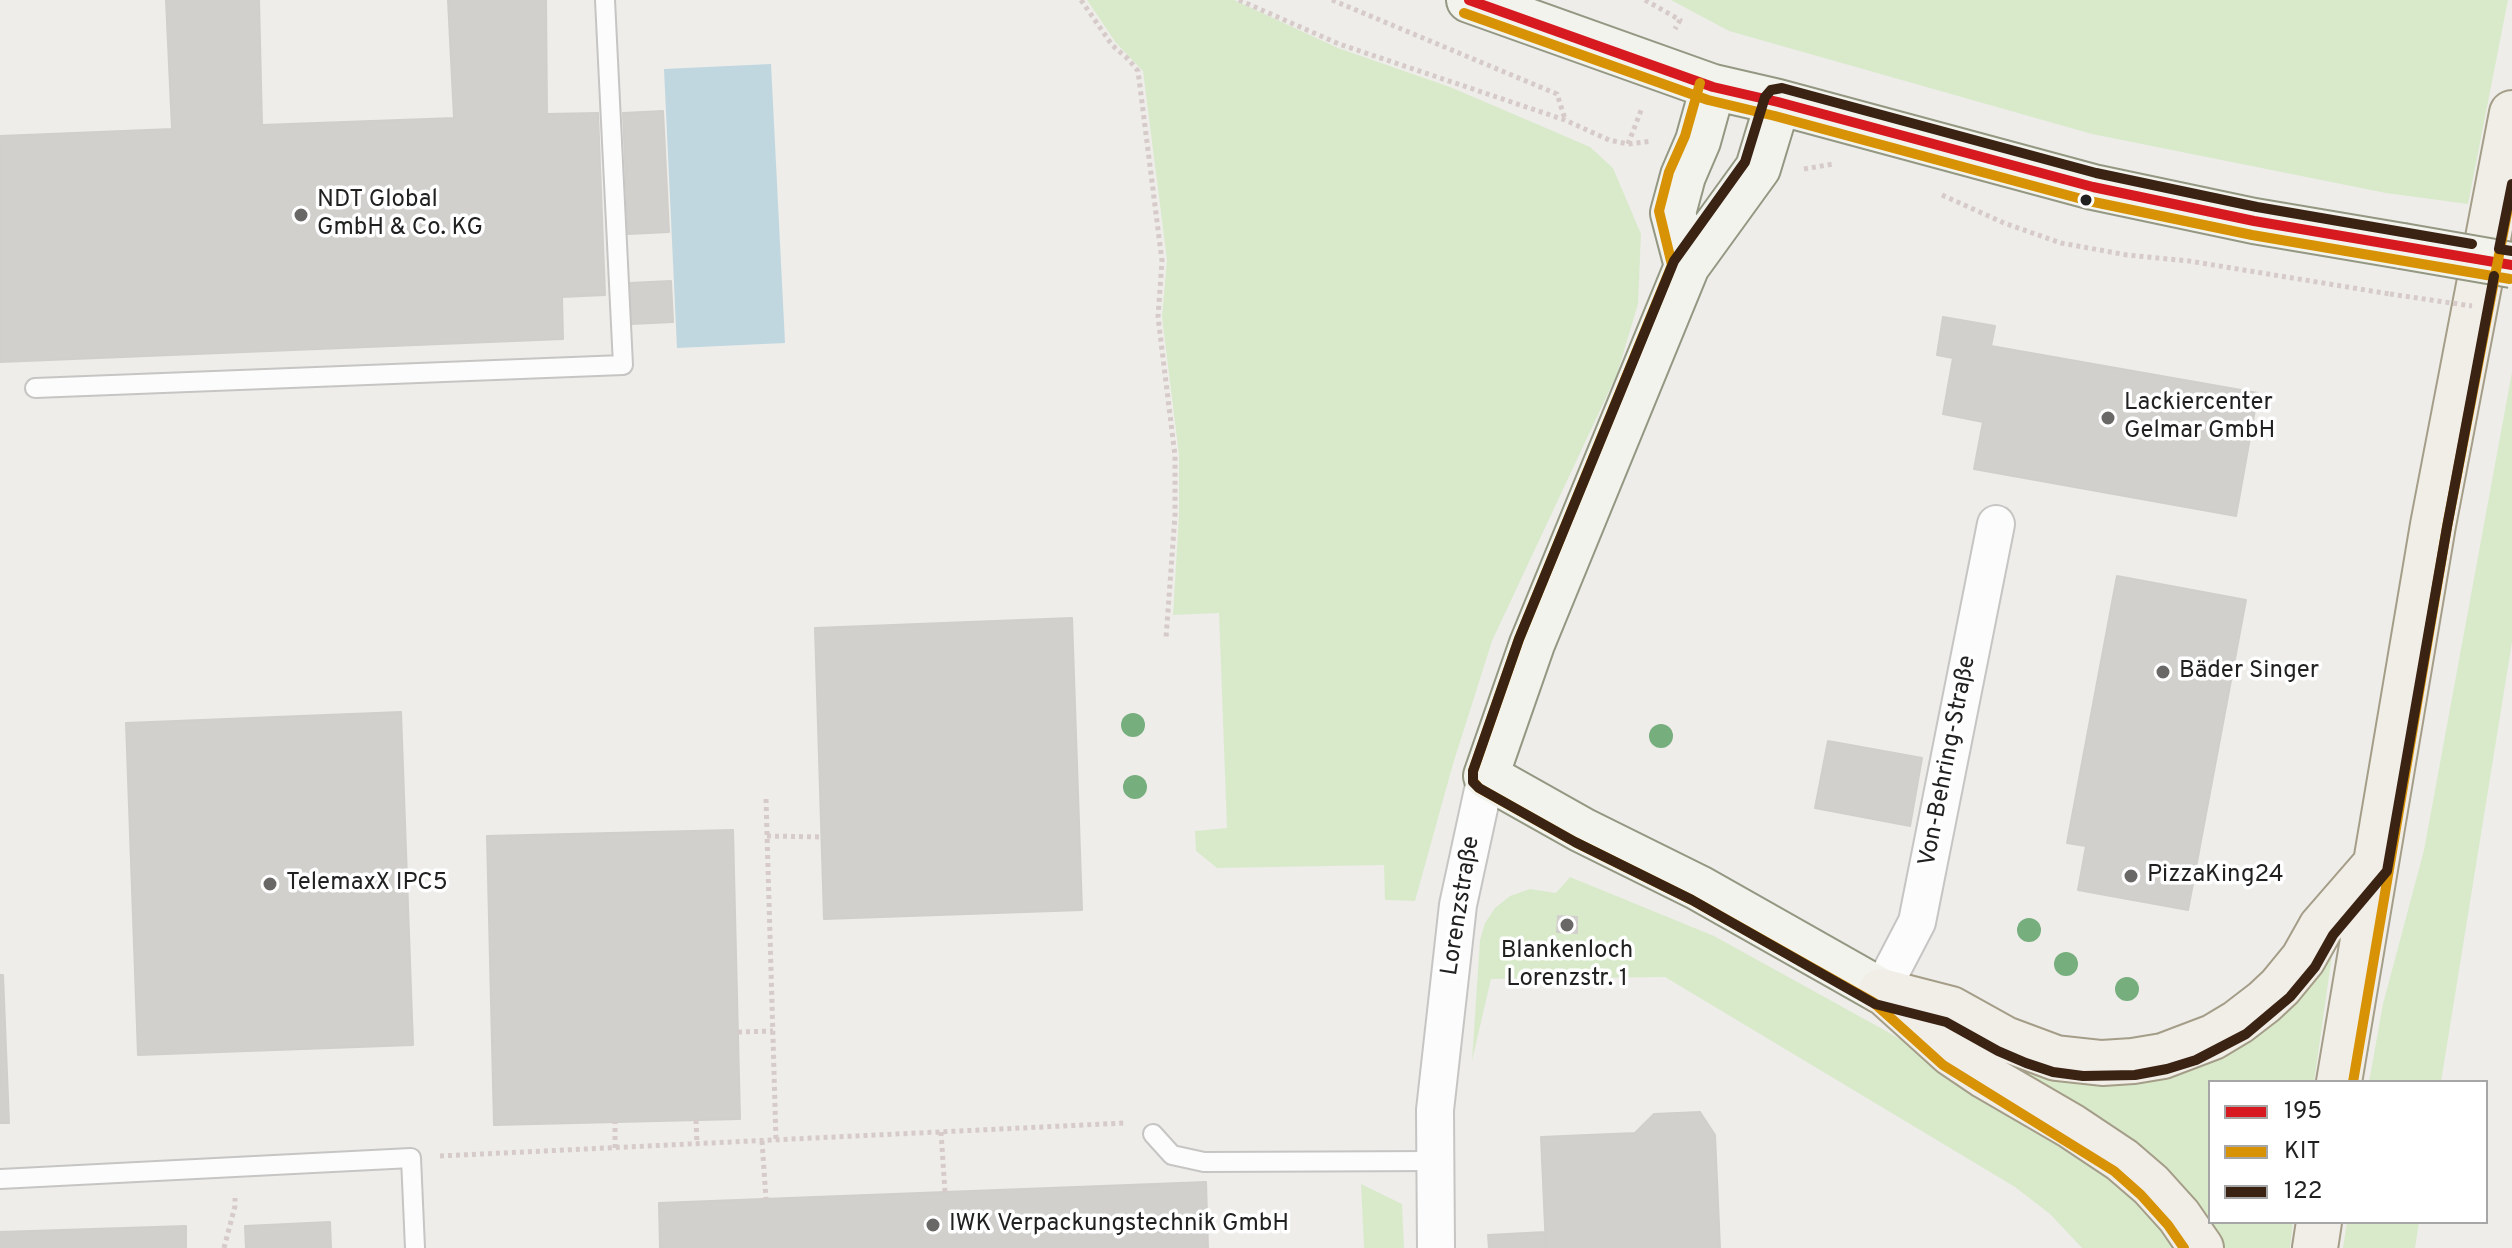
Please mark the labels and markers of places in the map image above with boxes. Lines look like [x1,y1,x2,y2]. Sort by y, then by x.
place label: NDT Global GmbH & Co. KG [317,187,483,243]
unlabelled marker [2078,192,2094,208]
marker: NDT Global GmbH & Co. KG [292,206,310,224]
place label: Lackiercenter Gelmar GmbH [2124,390,2275,446]
marker: Lackiercenter Gelmar GmbH [2099,409,2117,427]
place label: Bäder Singer [2179,658,2319,686]
marker: Bäder Singer [2154,663,2172,681]
place label: PizzaKing24 [2147,862,2284,890]
marker: PizzaKing24 [2122,867,2140,885]
place label: TelemaxX IPC5 [286,870,448,898]
marker: TelemaxX IPC5 [261,875,279,893]
marker: Blankenloch Lorenzstr. 1 [1558,916,1576,934]
place label: Blankenloch Lorenzstr. 1 [1501,938,1633,994]
place label: IWK Verpackungstechnik GmbH [949,1211,1289,1239]
marker: IWK Verpackungstechnik GmbH [924,1216,942,1234]

